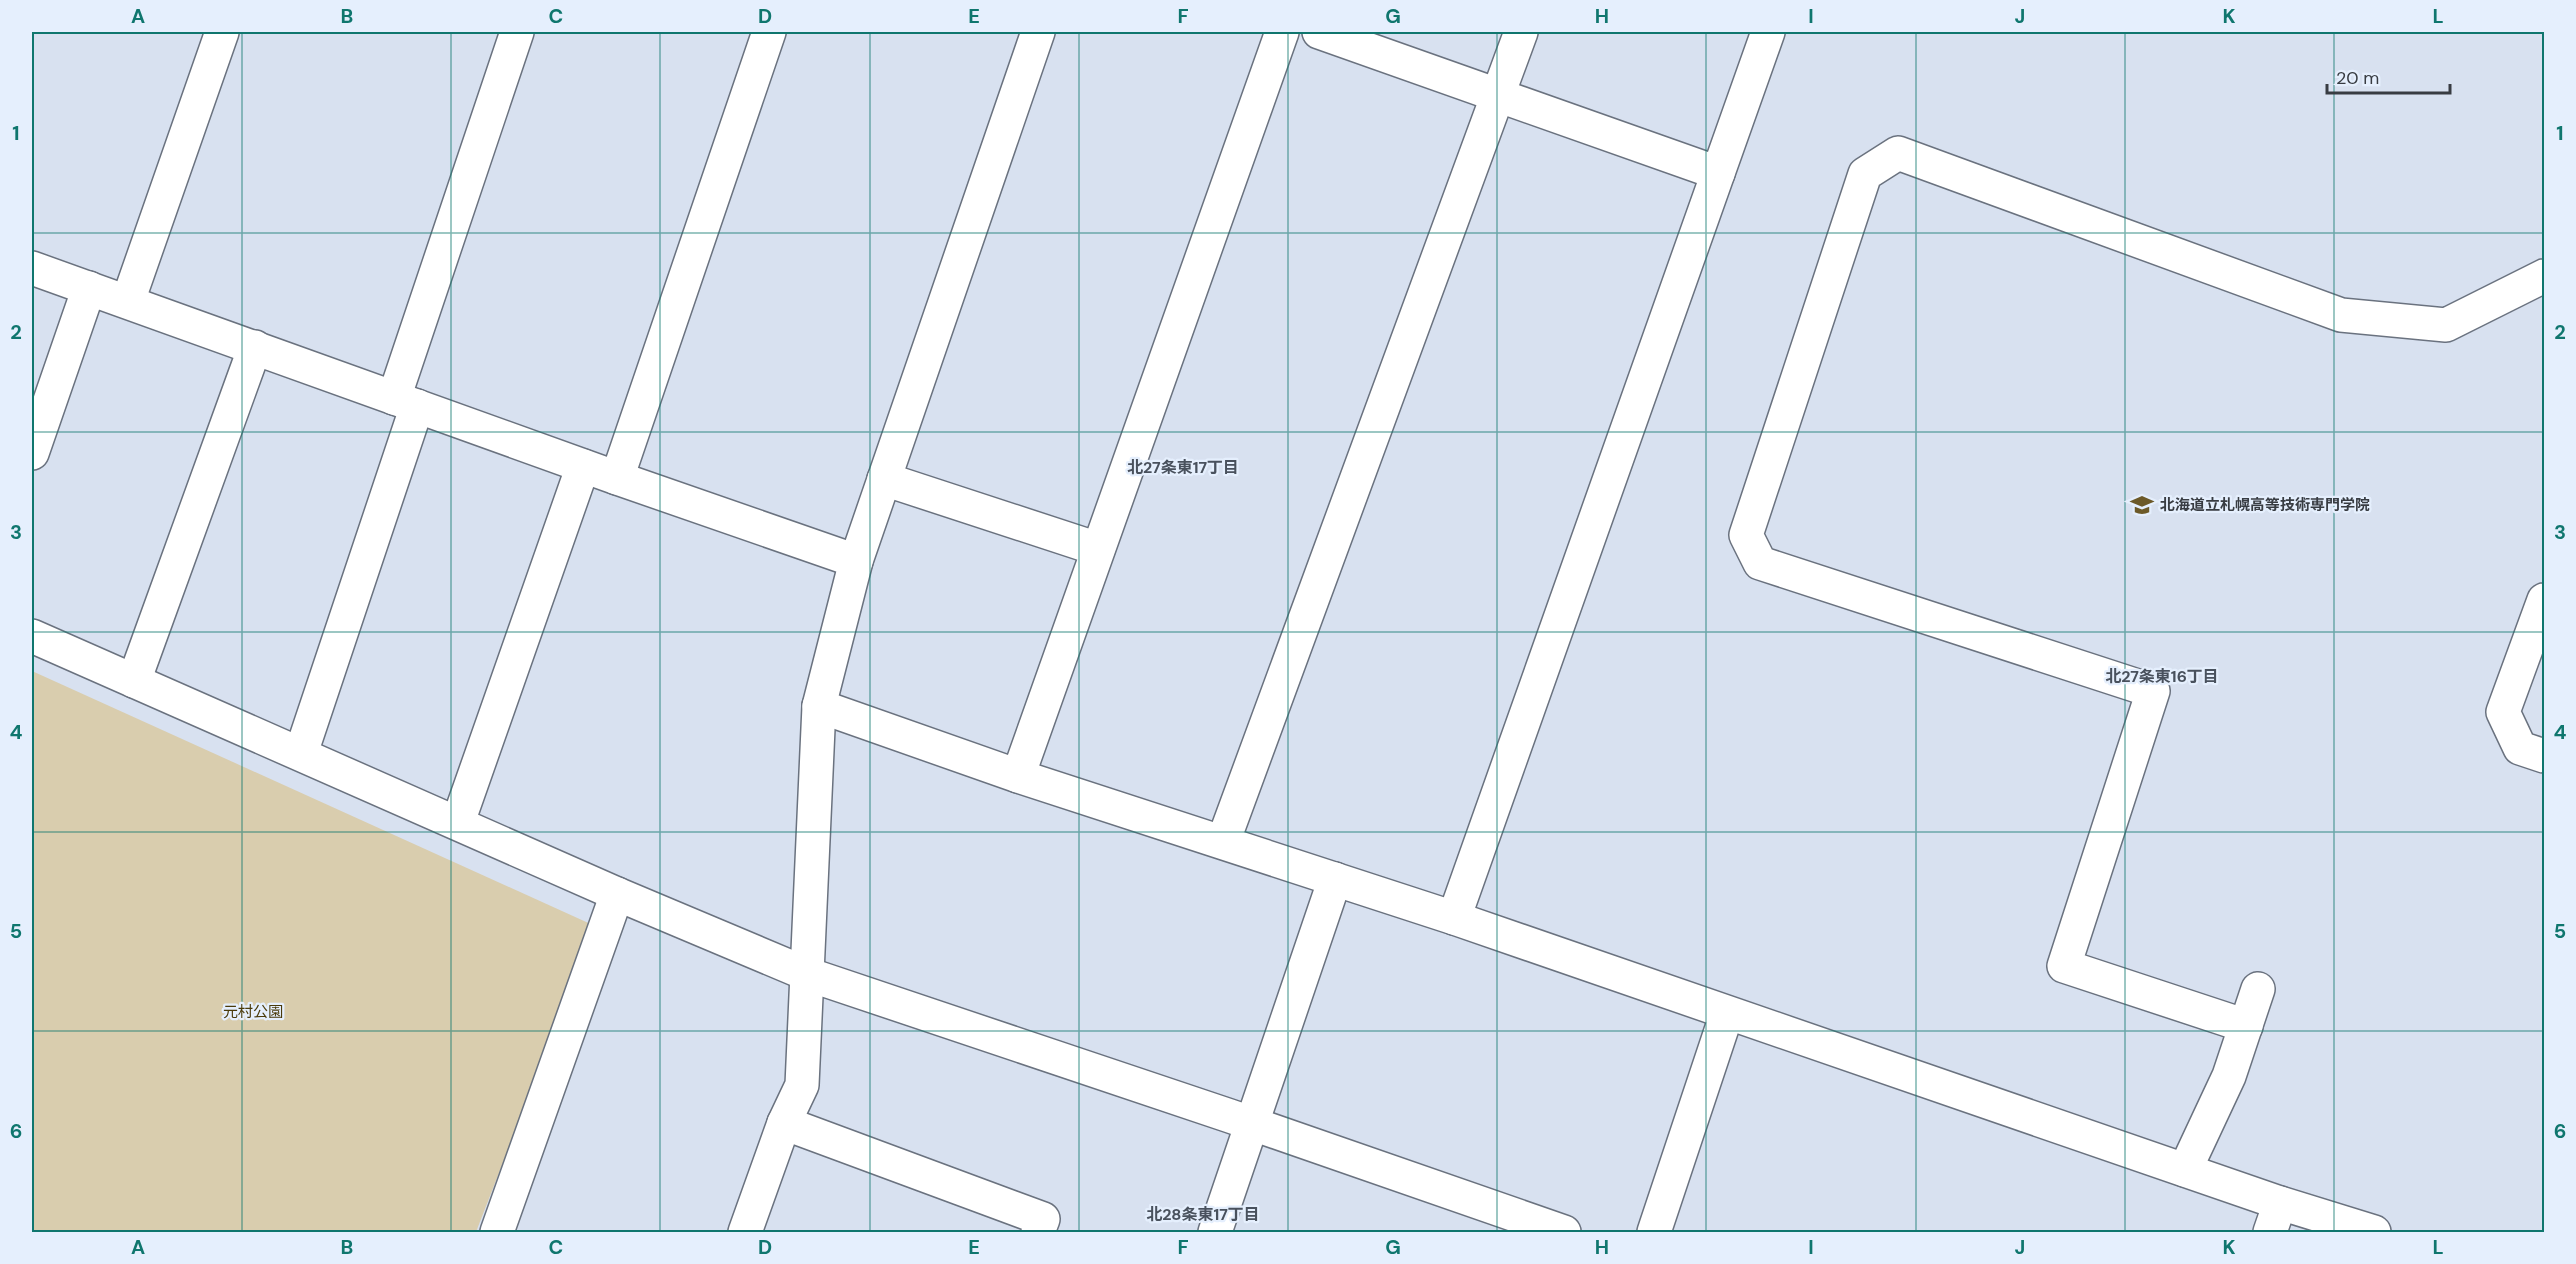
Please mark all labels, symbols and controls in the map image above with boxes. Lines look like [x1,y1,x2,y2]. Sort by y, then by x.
text: A [131,3,145,29]
text: B [341,3,353,29]
text: C [549,3,563,29]
text: D [758,3,772,29]
text: E [968,3,980,29]
text: F [1177,3,1189,29]
text: G [1385,3,1401,29]
text: H [1595,3,1609,29]
text: I [1808,3,1814,29]
text: J [2015,3,2025,29]
text: K [2222,3,2236,29]
text: L [2432,3,2444,29]
scale bar [2327,57,2450,95]
text: 20 m [2336,66,2379,90]
text: 1 [12,120,20,146]
text: 1 [2556,120,2564,146]
text: 2 [10,319,22,345]
text: 2 [2554,319,2566,345]
district label: 北27条東17丁目 [1127,457,1239,478]
school or university icon: 北海道立札幌高等技術専門学院 [2129,492,2155,518]
place label: 北海道立札幌高等技術専門学院 [2160,495,2370,515]
text: 3 [10,519,22,545]
text: 3 [2554,519,2566,545]
district label: 北27条東16丁目 [2105,666,2219,687]
text: 4 [10,719,23,745]
text: 4 [2554,719,2567,745]
text: 5 [10,918,22,944]
text: 5 [2554,918,2566,944]
park label: 元村公園 [223,1002,283,1022]
text: 6 [10,1118,22,1144]
text: 6 [2554,1118,2566,1144]
district label: 北28条東17丁目 [1146,1204,1260,1225]
text: A [131,1234,145,1260]
text: B [341,1234,353,1260]
text: C [549,1234,563,1260]
text: D [758,1234,772,1260]
text: E [968,1234,980,1260]
text: F [1177,1234,1189,1260]
text: G [1385,1234,1401,1260]
text: H [1595,1234,1609,1260]
text: I [1808,1234,1814,1260]
text: J [2015,1234,2025,1260]
text: K [2222,1234,2236,1260]
text: L [2432,1234,2444,1260]

